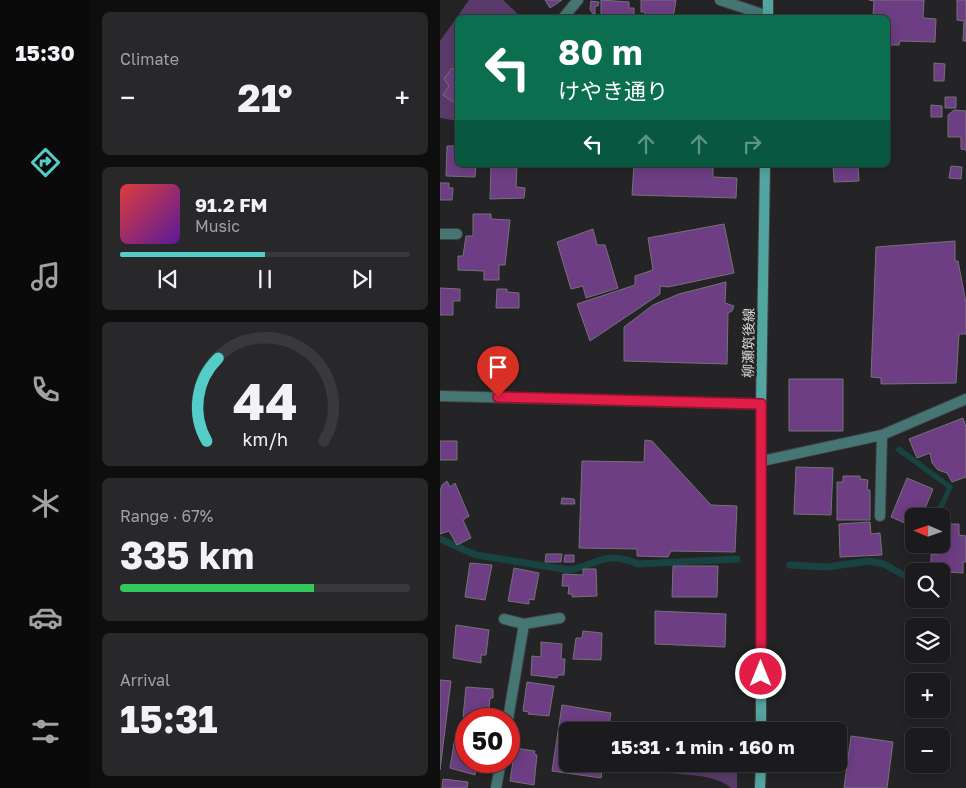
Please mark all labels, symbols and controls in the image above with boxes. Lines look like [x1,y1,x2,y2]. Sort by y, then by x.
text: 80 m [558,31,643,73]
icon: left [475,35,540,100]
text: 15:30 [15,39,75,66]
text: Climate [120,49,179,69]
text: 21° [238,75,293,120]
text: けやき通り [558,77,668,104]
text: − [120,81,135,114]
text: + [395,81,410,114]
icon: left [579,130,607,158]
icon: ahead [632,130,660,158]
icon: ahead [685,130,713,158]
icon: right [738,130,766,158]
icon: directions [28,145,63,180]
text: 91.2 FM [195,193,268,216]
text: Music [195,216,240,236]
icon: music [28,259,63,294]
icon: previous [154,265,182,293]
icon: pause [251,265,279,293]
icon: next [348,265,376,293]
street label: 柳瀬筑後線 [739,308,757,378]
pin [477,346,519,397]
icon: arrive [484,353,512,381]
text: 44 [232,369,298,431]
icon: phone [28,372,63,407]
text: km/h [242,428,288,450]
icon: climate [28,486,63,521]
text: Range · 67% [120,506,213,526]
north arrow [905,508,950,552]
map controls [905,508,950,773]
text: 335 km [120,532,254,577]
button: search [905,563,950,608]
icon: car [28,600,63,635]
button: layers [905,618,950,663]
position arrow [734,647,786,699]
text: Arrival [120,670,170,690]
button: + [905,673,950,718]
text: 15:31 [120,696,218,741]
speed limit sign: 50 [455,708,520,773]
icon: filters [28,714,63,749]
button: − [905,728,950,773]
text: 15:31 · 1 min · 160 m [611,735,795,758]

